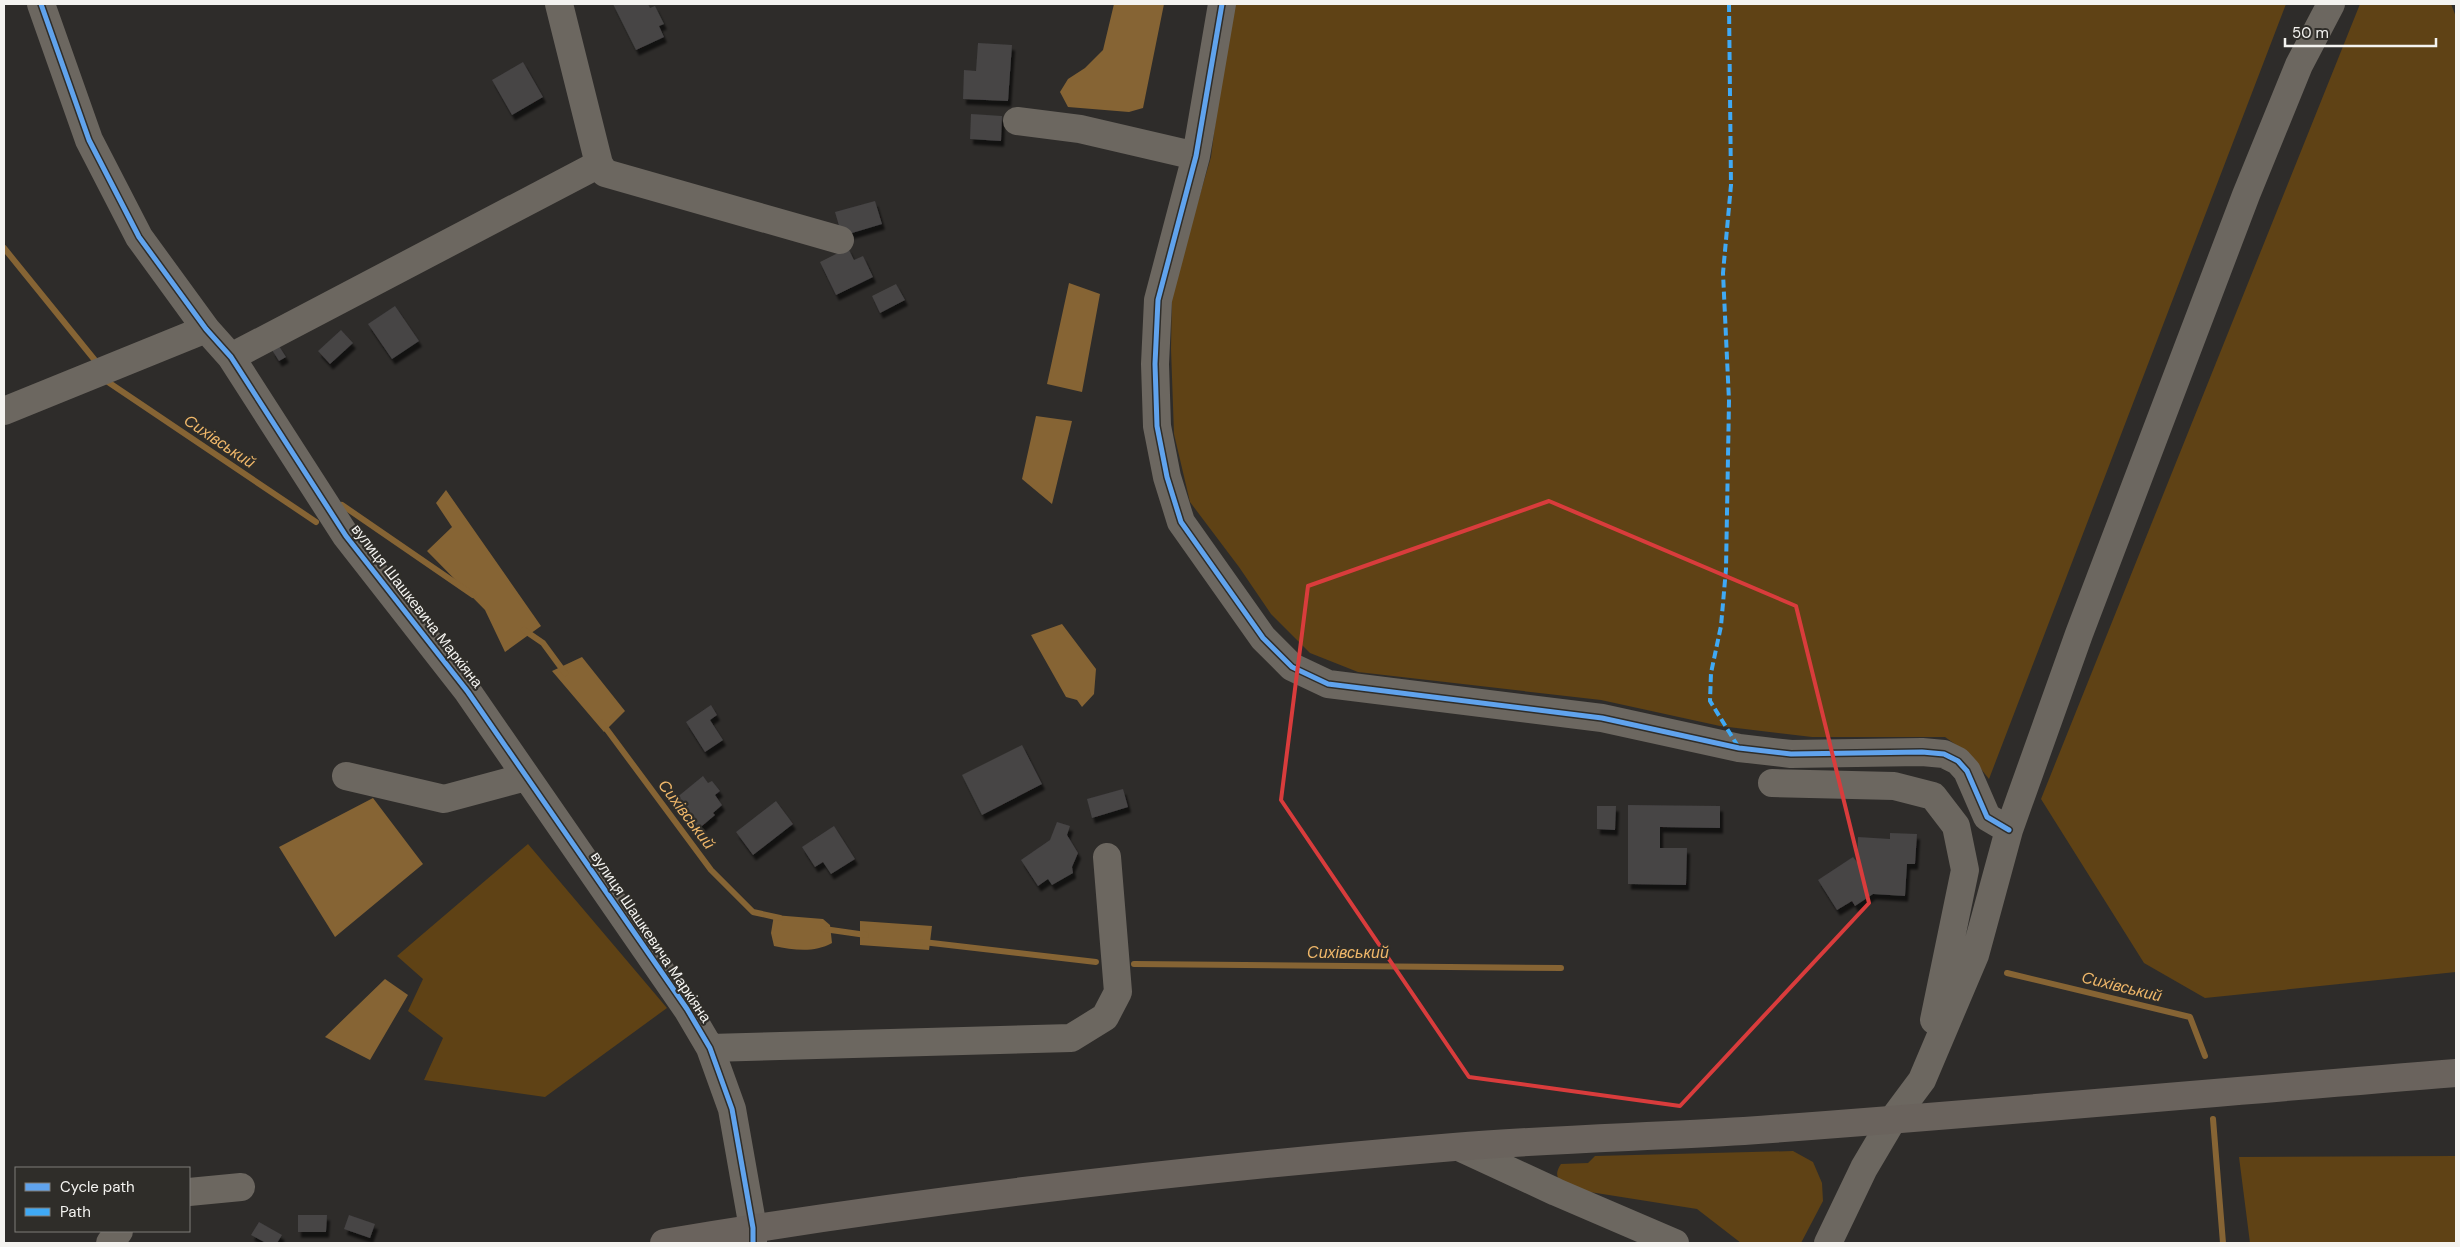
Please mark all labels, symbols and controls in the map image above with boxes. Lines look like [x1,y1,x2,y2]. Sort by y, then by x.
scale bar [2285,15,2436,47]
text: 50 m [2292,23,2329,43]
water label: Сихівський [180,410,260,473]
street label: вулиця Шашкевича Маркіяна [347,520,488,692]
water label: Сихівський [654,775,720,853]
street label: вулиця Шашкевича Маркіяна [586,848,716,1027]
water label: Сихівський [1307,942,1389,963]
water label: Сихівський [2080,966,2164,1007]
legend [15,1167,190,1232]
text: Cycle path [60,1177,135,1197]
text: Path [60,1202,91,1222]

